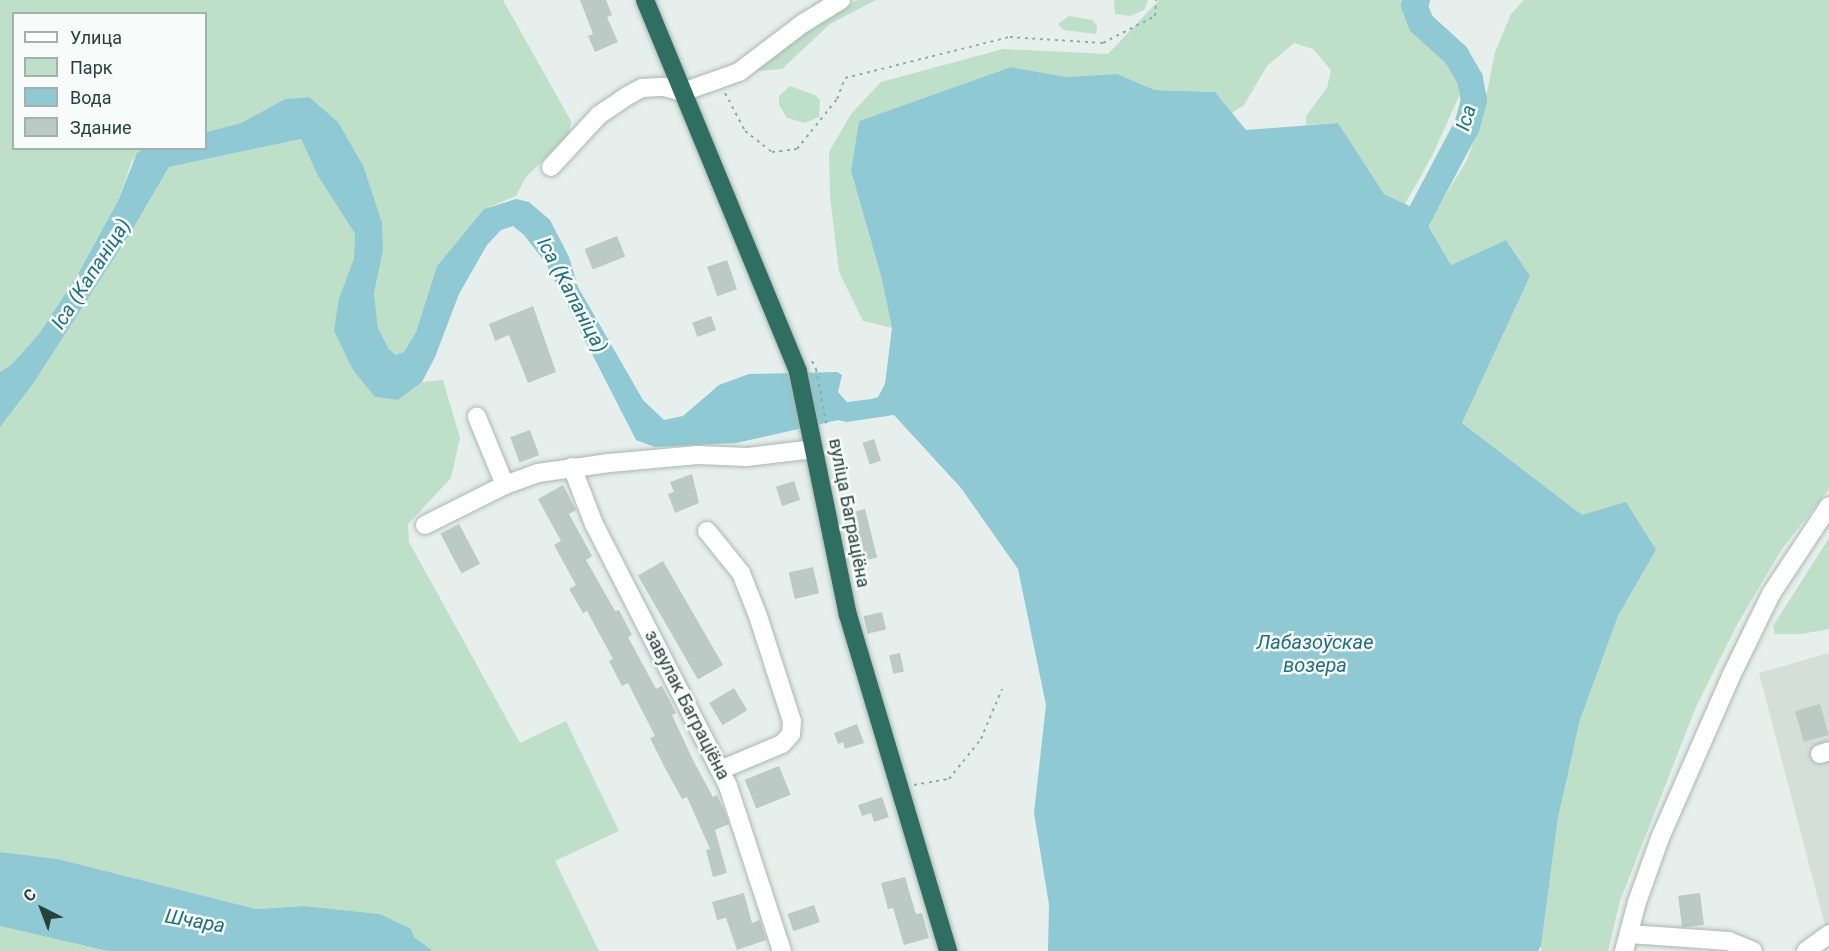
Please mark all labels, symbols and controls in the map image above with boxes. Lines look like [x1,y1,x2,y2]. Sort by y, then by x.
legend [12,12,207,150]
text: Улица [70,27,122,48]
text: Парк [70,57,112,78]
text: Вода [70,87,112,108]
water label: Іса [1451,102,1481,134]
text: Здание [70,117,132,138]
water label: Іса (Капаніца) [46,214,136,334]
water label: Іса (Капаніца) [532,233,612,357]
street label: вуліца Баграціёна [824,437,874,589]
street label: завулак Баграціёна [640,627,734,783]
water label: Лабазоўскае возера [1257,631,1373,678]
north arrow [12,879,72,939]
text: С [19,885,40,906]
water label: Шчара [163,904,227,938]

